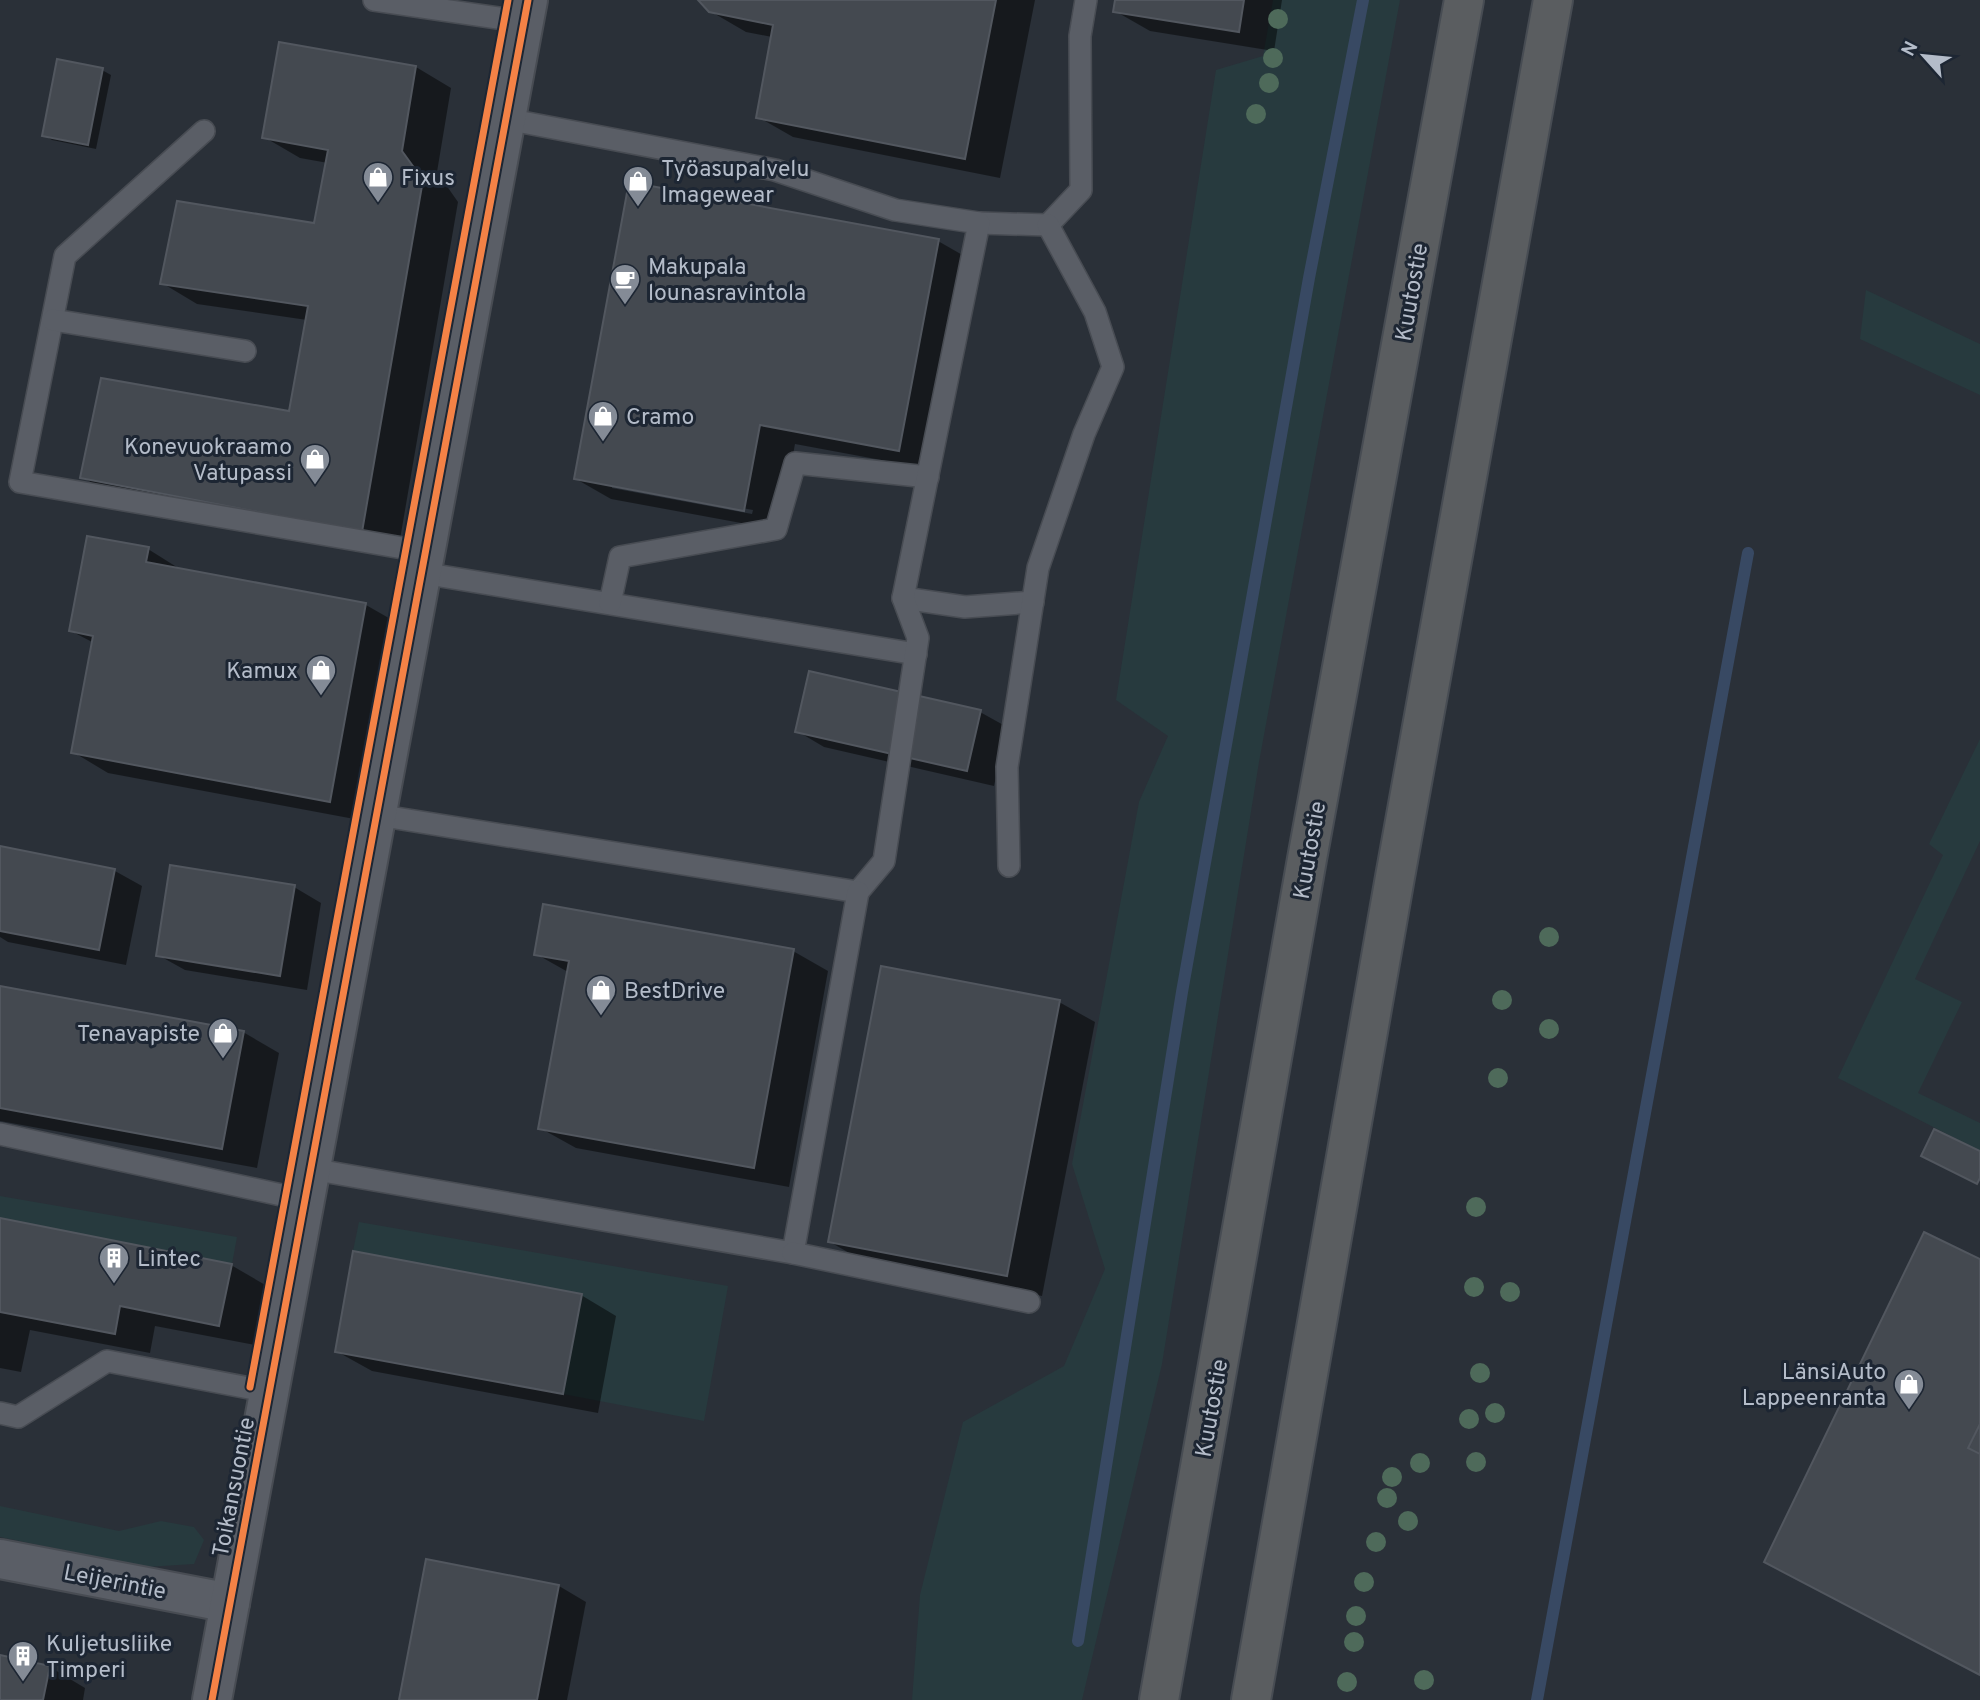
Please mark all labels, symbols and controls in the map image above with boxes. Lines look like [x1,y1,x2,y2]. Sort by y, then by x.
north arrow [1889,21,1959,91]
text: N [1897,38,1924,61]
place label: Työasupalvelu Imagewear [661,156,809,211]
shop icon: Fixus [361,160,395,204]
shop icon: Työasupalvelu Imagewear [621,164,655,208]
place label: Fixus [401,165,455,194]
street label: Kuutostie [1391,241,1436,344]
place label: Makupala lounasravintola [648,254,806,309]
cafe icon: Makupala lounasravintola [608,262,642,306]
shop icon: Cramo [586,399,620,443]
place label: Cramo [626,404,694,433]
place label: Konevuokraamo Vatupassi [124,434,292,489]
shop icon: Konevuokraamo Vatupassi [298,442,332,486]
shop icon: Kamux [304,653,338,697]
place label: Kamux [226,658,298,687]
street label: Kuutostie [1289,799,1334,902]
shop icon: BestDrive [584,973,618,1017]
place label: BestDrive [624,978,725,1007]
shop icon: Tenavapiste [206,1016,240,1060]
place label: Tenavapiste [77,1021,200,1050]
building icon: Lintec [97,1241,131,1285]
place label: Lintec [137,1246,201,1275]
street label: Kuutostie [1191,1357,1236,1460]
place label: LänsiAuto Lappeenranta [1742,1359,1886,1414]
shop icon: LänsiAuto Lappeenranta [1892,1367,1926,1411]
street label: Toikansuontie [208,1415,263,1560]
street label: Leijerintie [61,1559,168,1608]
place label: Kuljetusliike Timperi [46,1631,172,1686]
building icon: Kuljetusliike Timperi [6,1639,40,1683]

